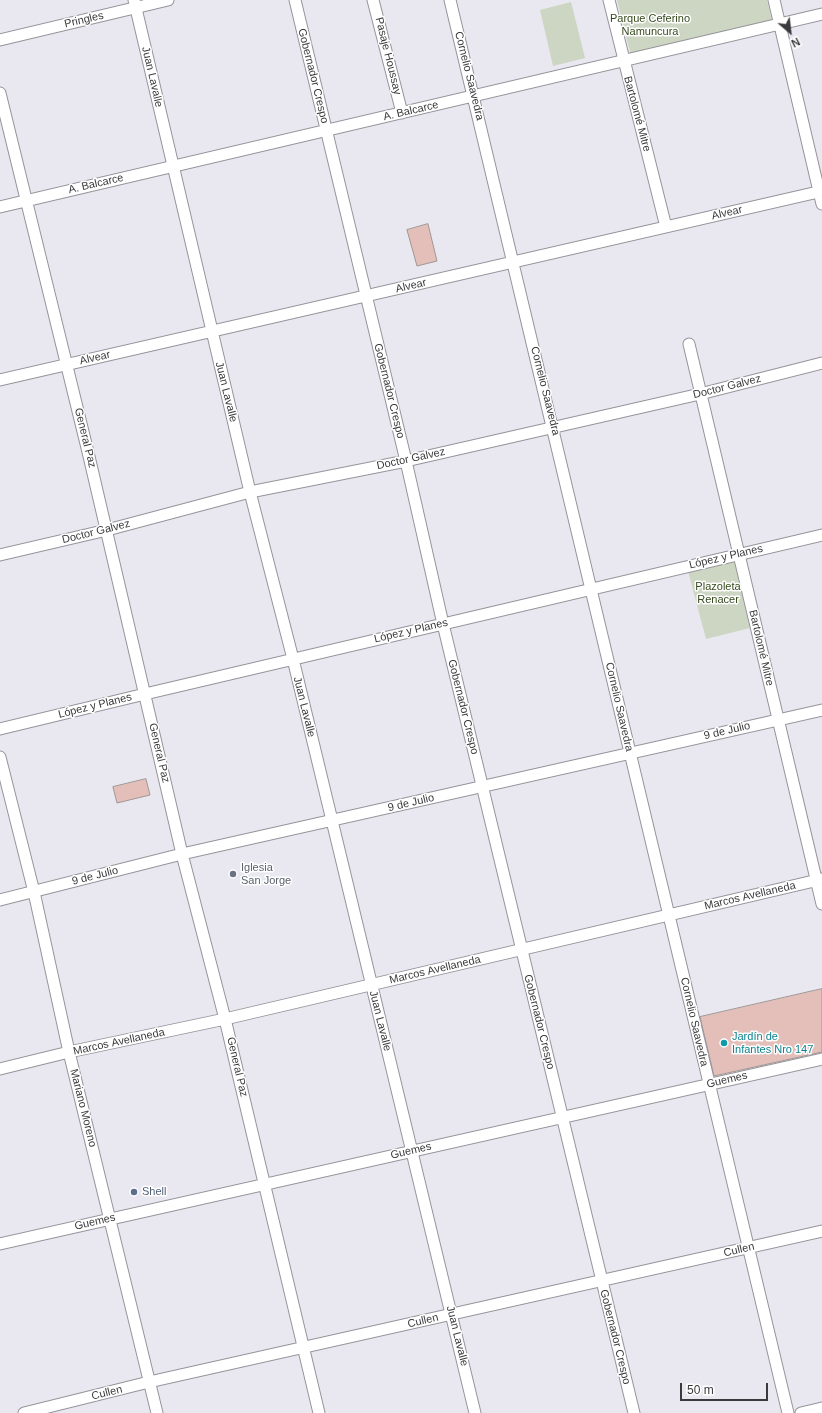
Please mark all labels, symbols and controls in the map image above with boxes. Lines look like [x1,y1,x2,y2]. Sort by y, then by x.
street label: Pringles [63,9,105,31]
park label: Parque Ceferino Namuncura [610,12,690,38]
north arrow [770,12,810,52]
street label: Pasaje Houssay [372,16,404,96]
street label: Gobernador Crespo [295,27,331,125]
street label: Cornelio Saavedra [452,30,486,122]
text: N [789,35,802,50]
street label: Juan Lavalle [139,45,165,109]
street label: Bartolomé Mitre [621,75,653,153]
street label: A. Balcarce [382,98,440,124]
street label: A. Balcarce [67,171,125,197]
street label: Alvear [710,203,744,223]
street label: Alvear [394,276,428,296]
street label: Gobernador Crespo [371,342,407,440]
street label: Cornelio Saavedra [528,345,562,437]
street label: Alvear [78,348,112,368]
street label: Juan Lavalle [212,360,240,424]
street label: Doctor Galvez [692,372,762,402]
street label: General Paz [71,407,99,469]
street label: Doctor Galvez [376,445,446,473]
street label: Doctor Galvez [61,517,131,547]
street label: López y Planes [688,542,764,572]
park label: Plazoleta Renacer [695,580,741,606]
street label: Bartolomé Mitre [746,609,776,687]
street label: López y Planes [373,616,449,646]
street label: Gobernador Crespo [445,658,481,756]
street label: Cornelio Saavedra [602,661,636,753]
street label: Juan Lavalle [290,675,318,739]
street label: López y Planes [57,690,133,722]
street label: 9 de Julio [703,719,751,743]
street label: General Paz [146,722,172,784]
street label: 9 de Julio [387,791,435,815]
place label: Iglesia San Jorge [241,861,291,887]
street label: 9 de Julio [71,864,119,888]
marker: Iglesia San Jorge [228,869,238,879]
street label: Marcos Avellaneda [703,879,797,913]
street label: Marcos Avellaneda [388,953,482,987]
street label: Gobernador Crespo [521,973,557,1071]
street label: Cornelio Saavedra [677,976,711,1068]
street label: Juan Lavalle [366,989,394,1053]
street label: Marcos Avellaneda [72,1026,166,1058]
place label: Jardín de Infantes Nro 147 [732,1030,813,1056]
street label: General Paz [224,1036,250,1098]
marker: Jardín de Infantes Nro 147 [719,1038,729,1048]
street label: Mariano Moreno [67,1068,99,1148]
street label: Guemes [705,1069,749,1091]
street label: Guemes [389,1140,433,1162]
place label: Shell [142,1185,166,1199]
marker: Shell [129,1187,139,1197]
street label: Guemes [73,1211,117,1233]
street label: Cullen [722,1240,756,1260]
street label: Gobernador Crespo [597,1288,633,1386]
street label: Juan Lavalle [443,1304,471,1368]
street label: Cullen [406,1311,440,1331]
scale bar [682,1375,770,1401]
street label: Cullen [90,1383,124,1403]
text: 50 m [687,1383,714,1397]

